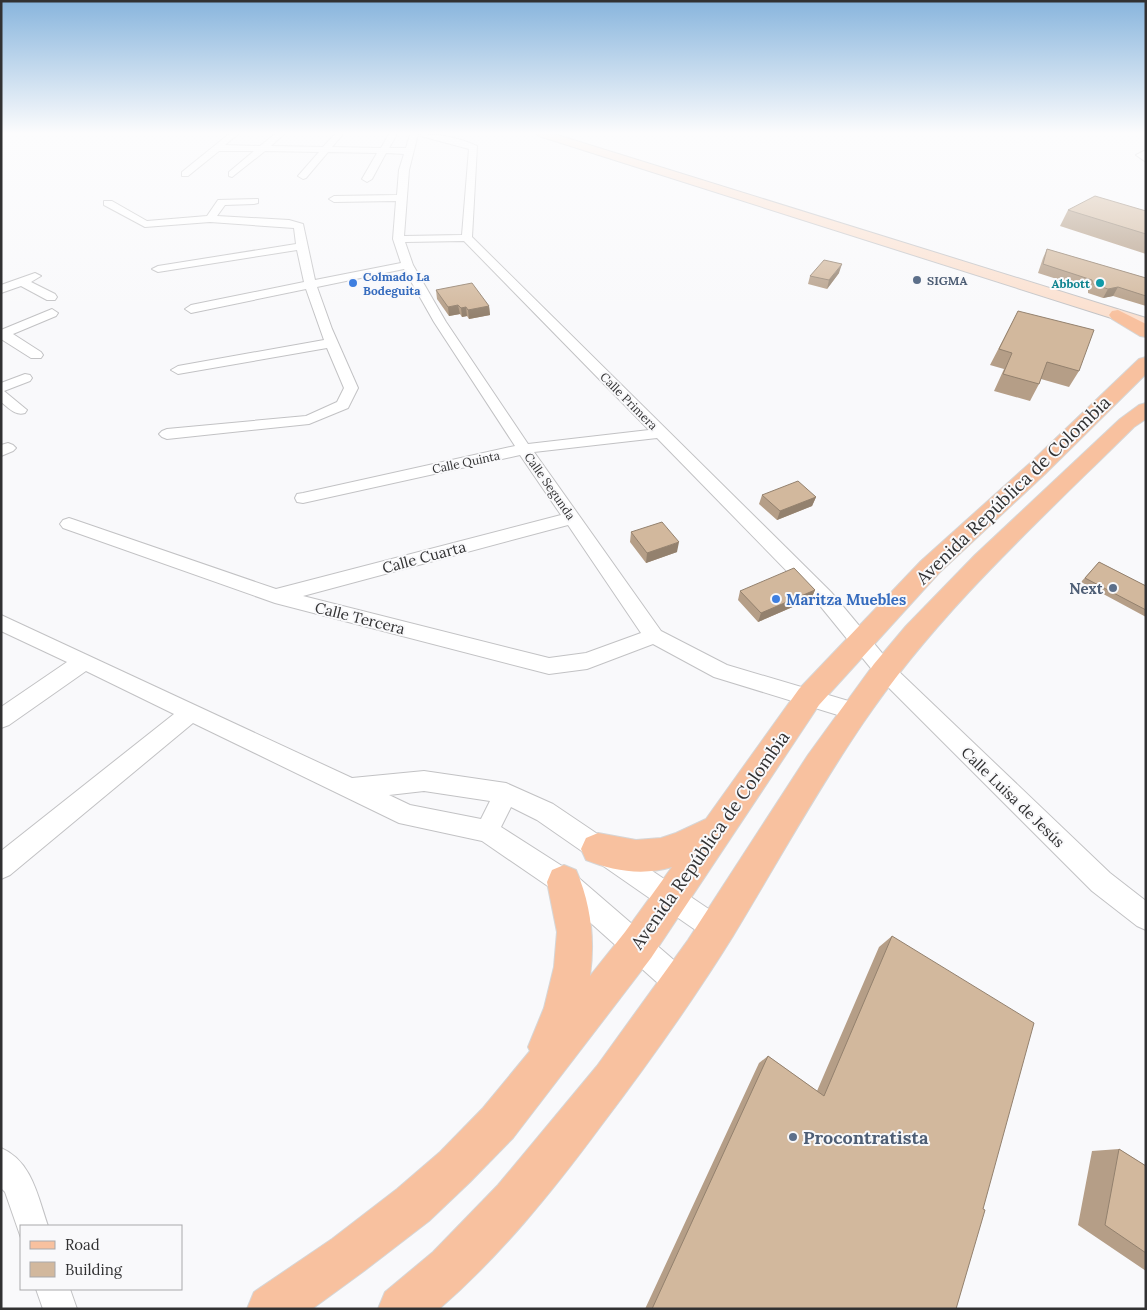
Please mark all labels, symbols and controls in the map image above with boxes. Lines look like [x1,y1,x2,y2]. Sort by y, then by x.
place label: Colmado La Bodeguita [363,269,430,298]
place label: SIGMA [927,273,967,288]
marker: SIGMA [911,274,923,286]
place label: Abbott [1052,276,1091,291]
marker: Colmado La Bodeguita [347,277,359,289]
marker: Abbott [1094,277,1106,289]
street label: Calle Primera [597,369,661,433]
street label: Avenida República de Colombia [910,391,1115,590]
street label: Calle Quinta [431,448,501,476]
street label: Calle Segunda [521,450,579,522]
street label: Calle Cuarta [380,537,468,577]
place label: Next [1069,579,1104,598]
marker: Next [1107,582,1119,594]
place label: Maritza Muebles [786,590,906,609]
marker: Maritza Muebles [770,593,782,605]
street label: Calle Tercera [313,598,407,638]
street label: Avenida República de Colombia [625,726,794,955]
street label: Calle Luisa de Jesús [957,743,1069,851]
place label: Procontratista [803,1126,929,1149]
marker: Procontratista [787,1131,799,1143]
legend [20,1225,182,1290]
text: Road [65,1235,100,1254]
text: Building [65,1260,123,1279]

